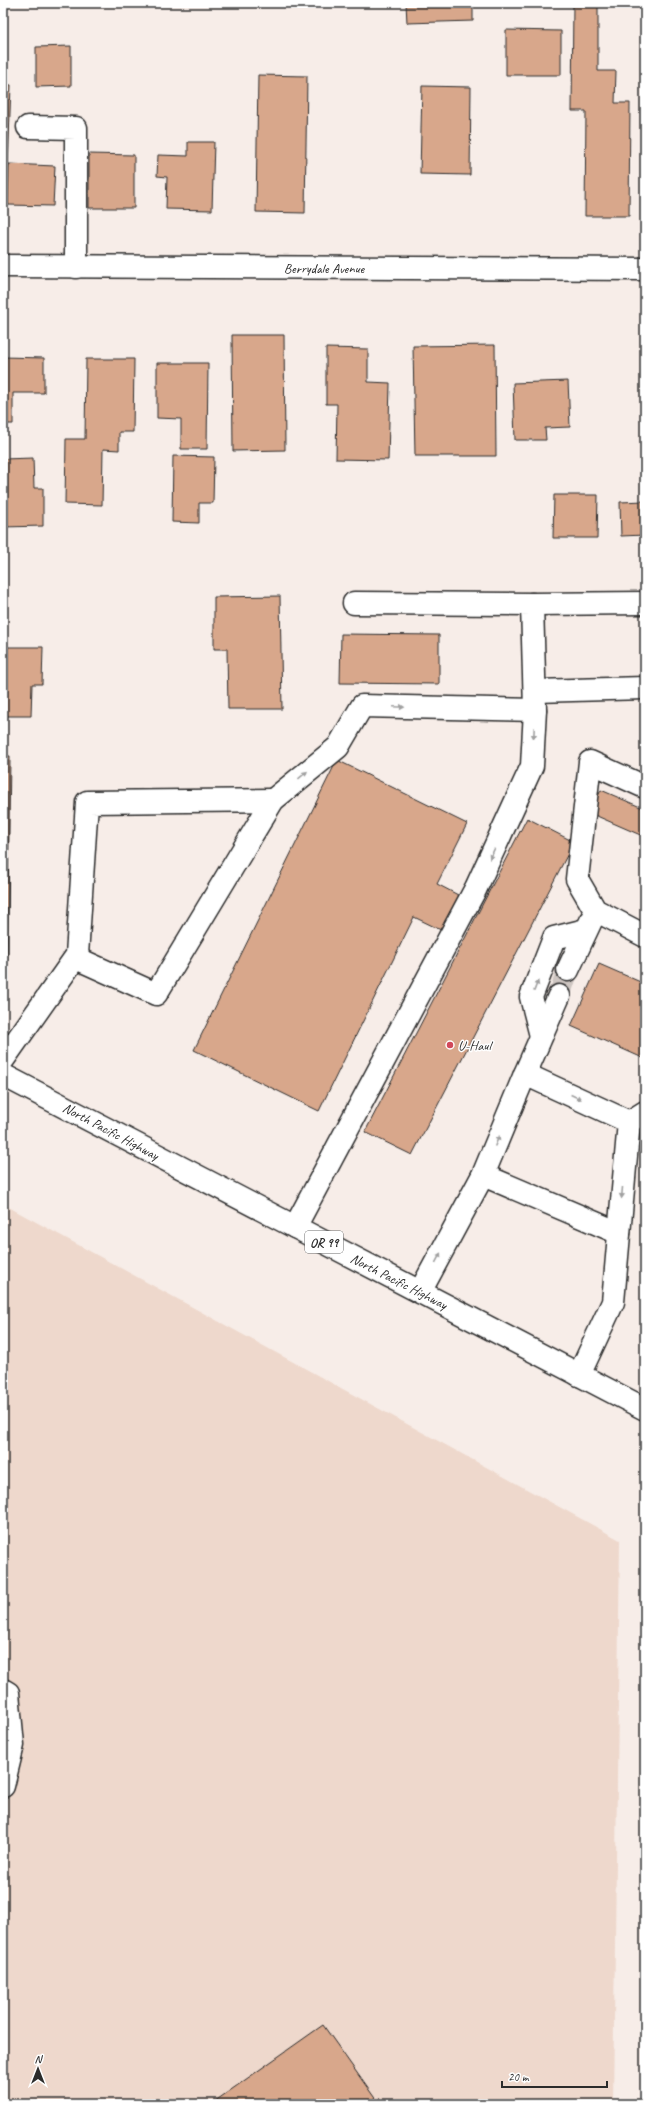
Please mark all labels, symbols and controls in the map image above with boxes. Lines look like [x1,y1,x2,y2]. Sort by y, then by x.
street label: Berrydale Avenue [284,260,366,277]
one-way arrow [393,704,406,710]
one-way arrow [530,727,537,739]
one-way arrow [298,771,309,780]
one-way arrow [489,848,495,860]
one-way arrow [533,979,539,991]
place label: U-Haul [458,1037,493,1054]
marker: U-Haul [445,1040,455,1050]
one-way arrow [571,1095,583,1101]
street label: North Pacific Highway [60,1099,163,1164]
one-way arrow [494,1135,500,1147]
one-way arrow [619,1187,626,1199]
road number: OR 99 [305,1231,343,1253]
street label: North Pacific Highway [348,1250,451,1314]
one-way arrow [435,1252,442,1263]
north arrow [18,2049,58,2089]
text: N [35,2052,44,2066]
scale bar [502,2063,607,2089]
text: 20 m [508,2069,530,2085]

